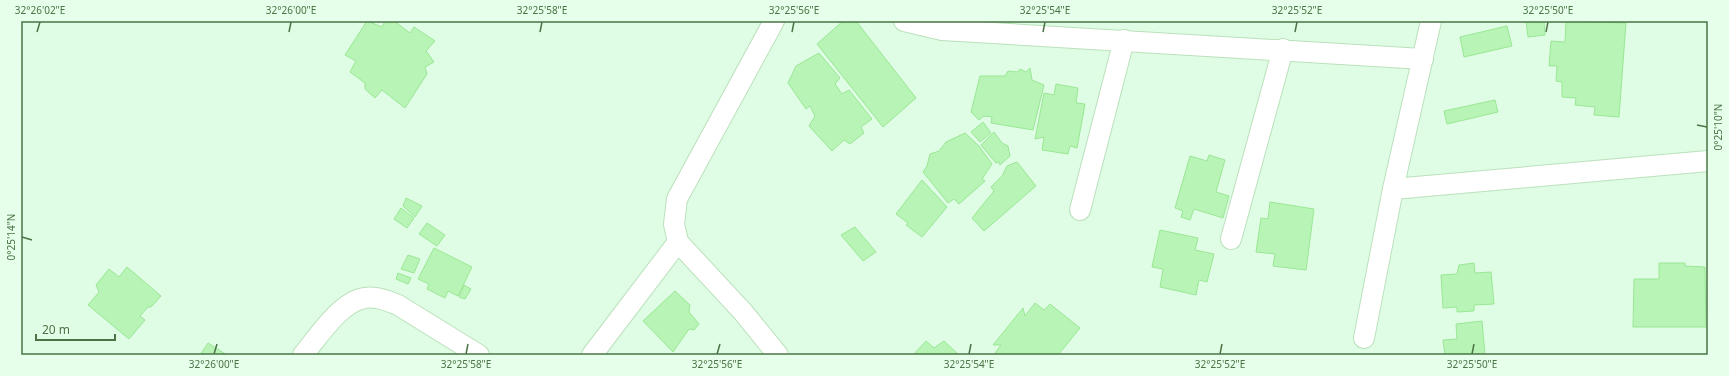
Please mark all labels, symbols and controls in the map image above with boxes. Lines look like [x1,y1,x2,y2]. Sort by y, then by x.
text: 32°26'02"E [15,3,65,17]
text: 32°26'00"E [266,3,316,17]
text: 32°25'58"E [517,3,567,17]
text: 32°25'56"E [769,3,819,17]
text: 32°25'54"E [1020,3,1070,17]
text: 32°25'52"E [1272,3,1322,17]
text: 32°25'50"E [1523,3,1573,17]
text: 0°25'10"N [1711,104,1725,150]
text: 0°25'14"N [4,214,18,260]
scale bar [36,316,115,342]
text: 20 m [42,321,70,338]
text: 32°26'00"E [189,357,239,371]
text: 32°25'58"E [441,357,491,371]
text: 32°25'56"E [692,357,742,371]
text: 32°25'54"E [944,357,994,371]
text: 32°25'52"E [1195,357,1245,371]
text: 32°25'50"E [1447,357,1497,371]

